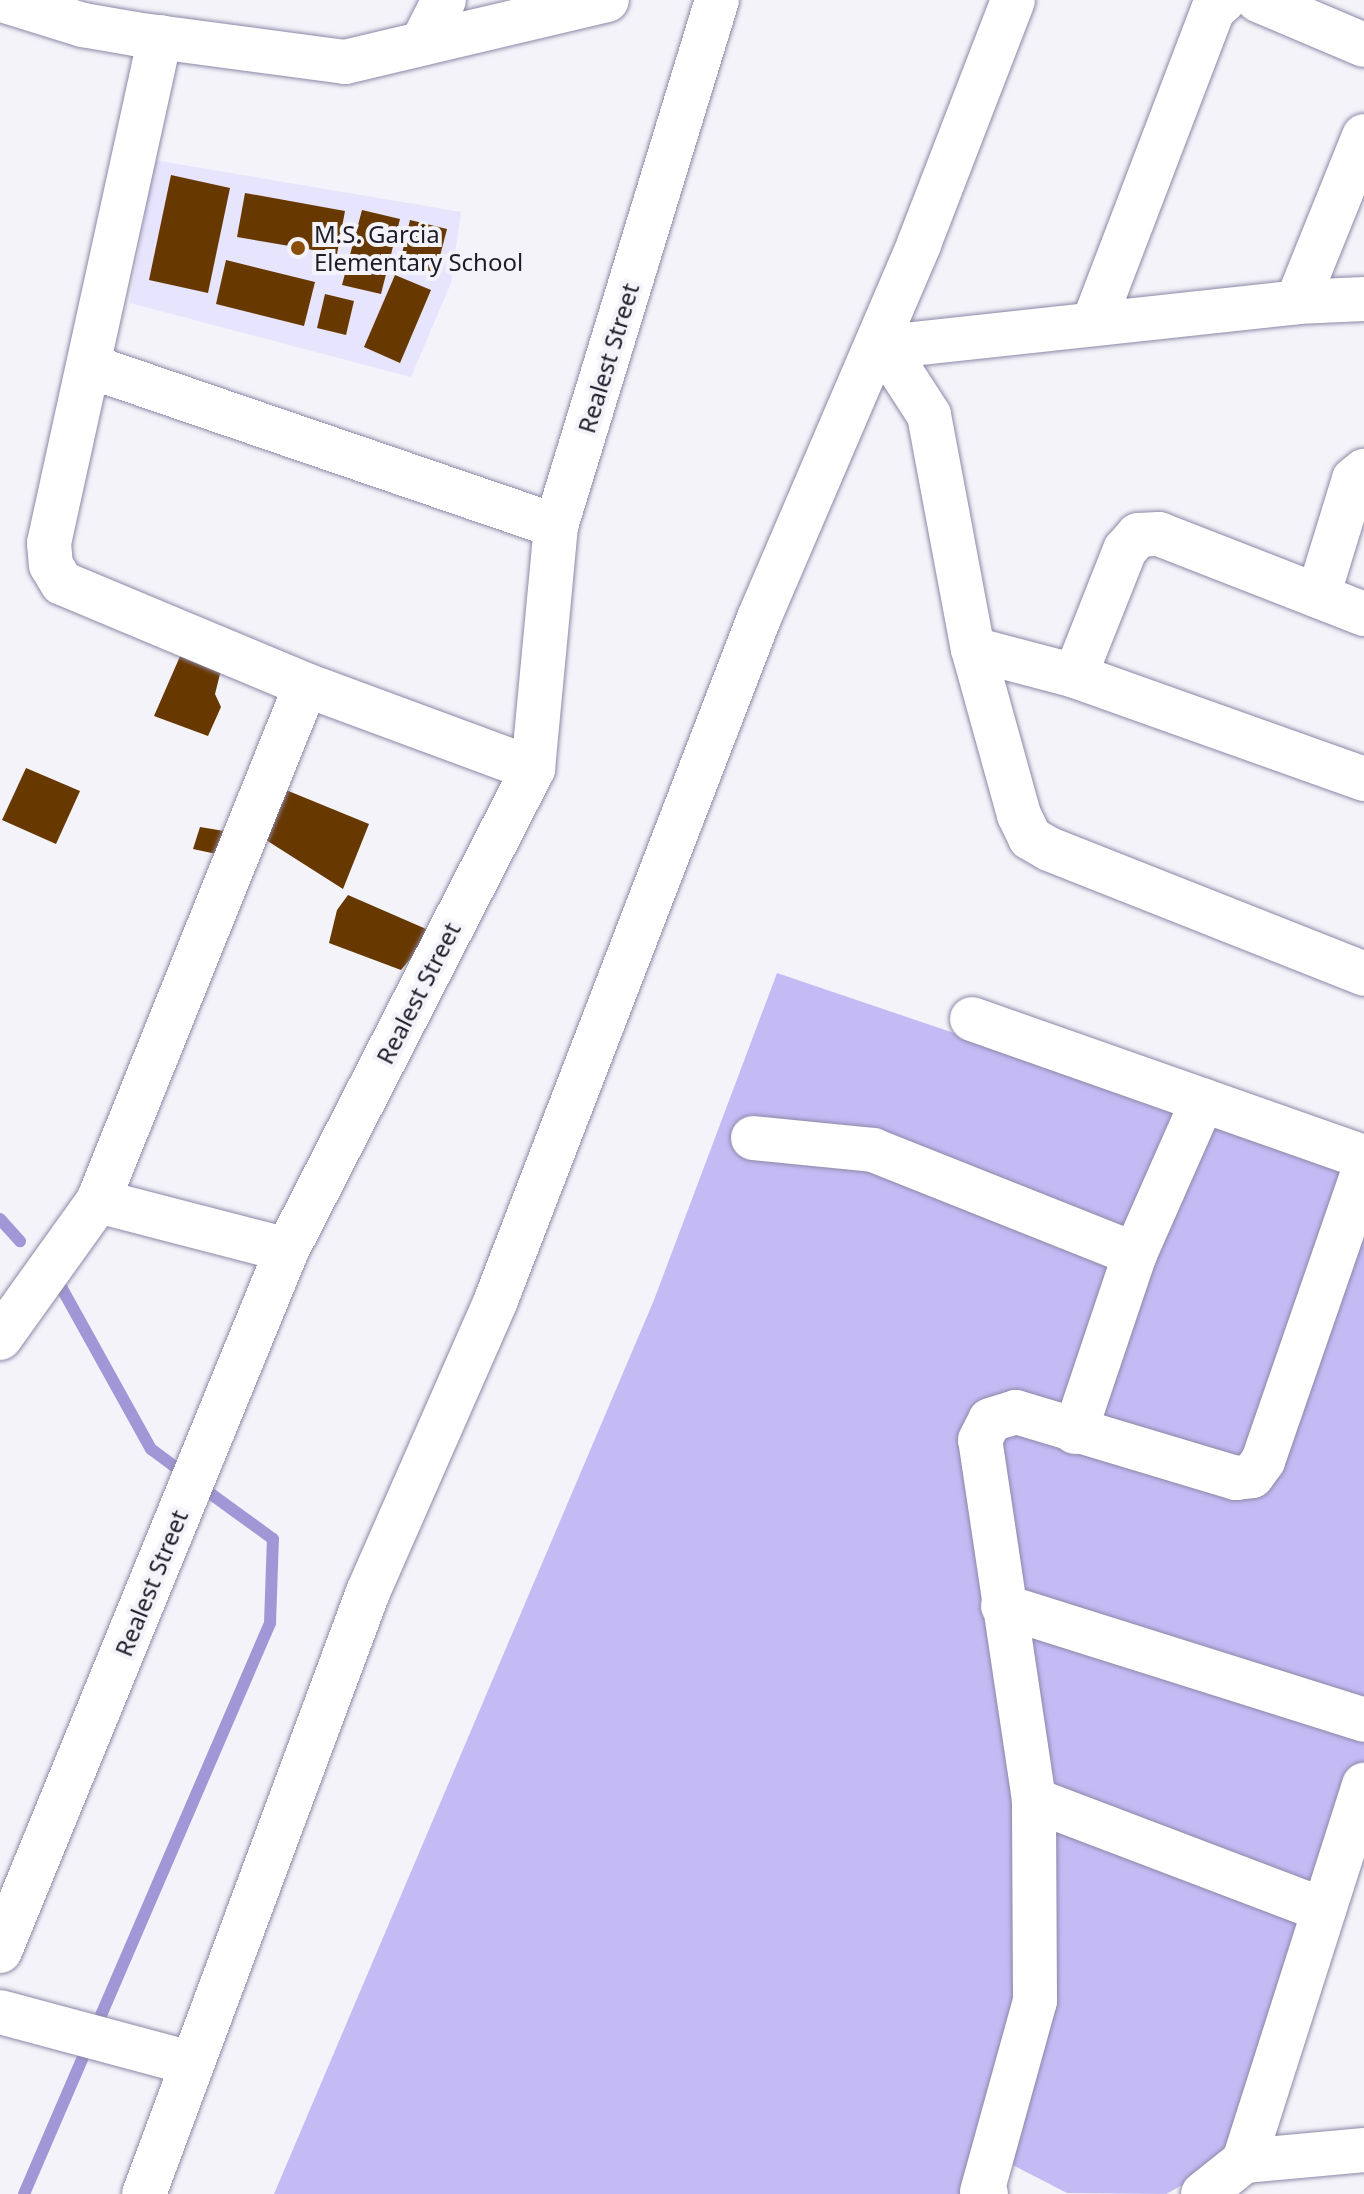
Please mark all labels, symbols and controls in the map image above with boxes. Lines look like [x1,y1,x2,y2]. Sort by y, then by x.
place label: M.S. Garcia Elementary School [314,220,523,276]
marker: M.S. Garcia Elementary School [289,239,307,257]
street label: Realest Street [572,280,644,436]
street label: Realest Street [370,917,466,1069]
street label: Realest Street [109,1506,193,1660]

